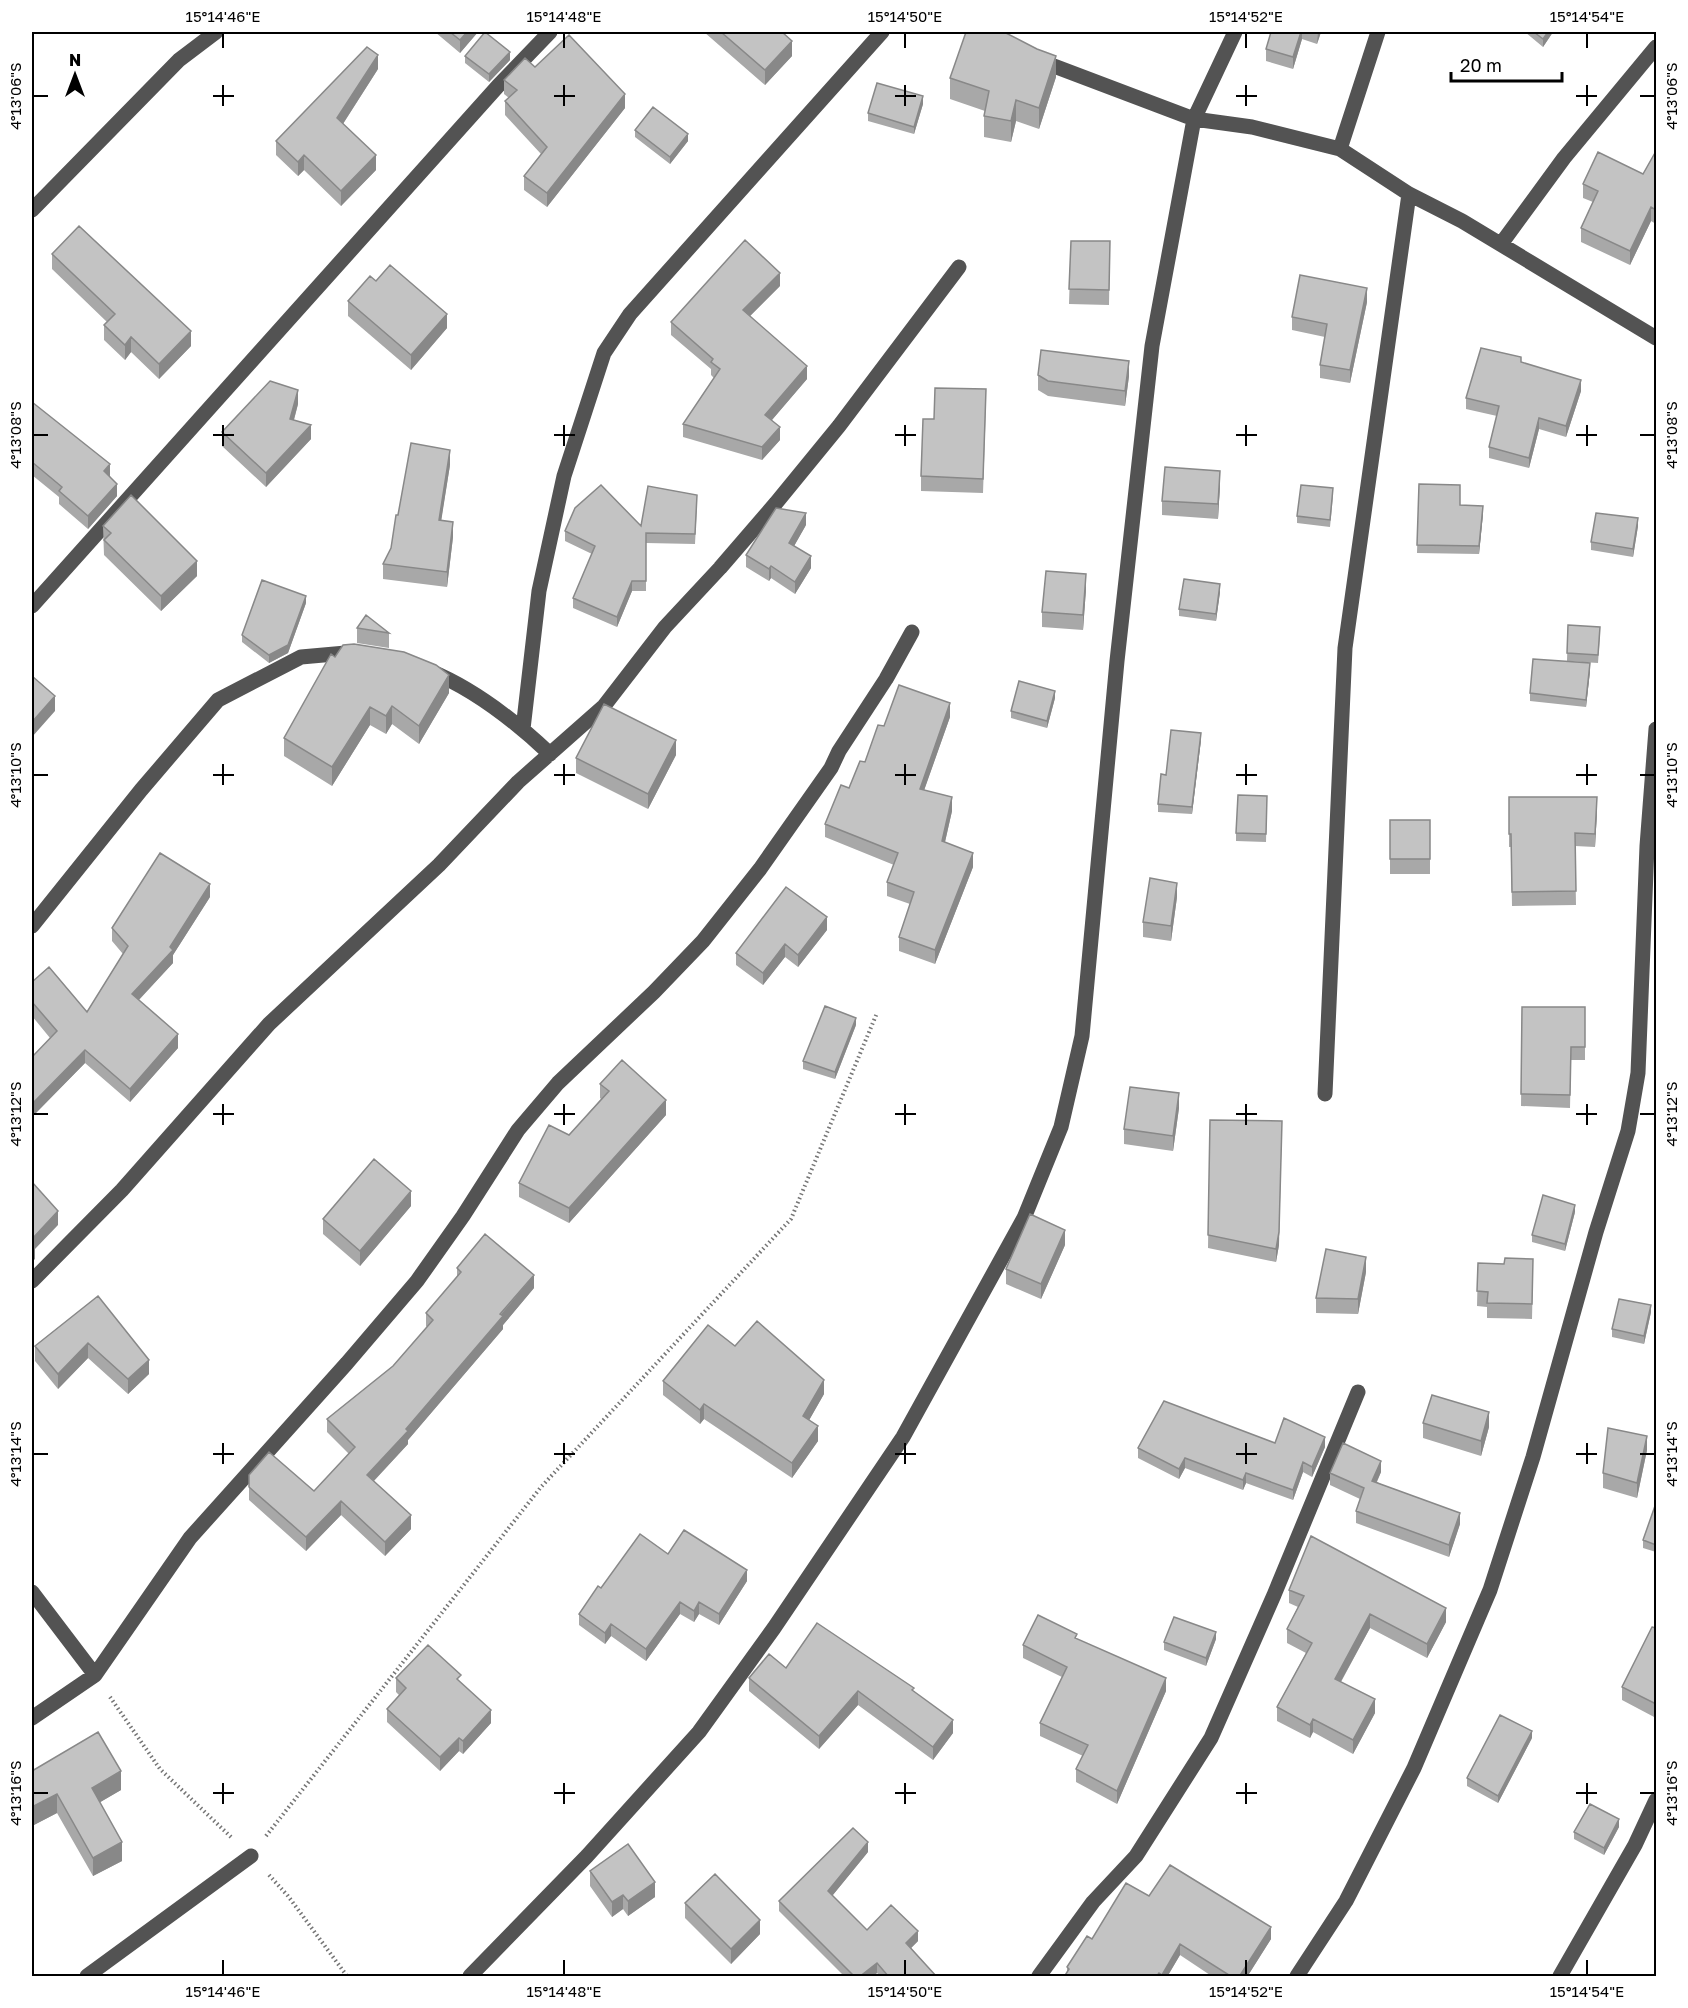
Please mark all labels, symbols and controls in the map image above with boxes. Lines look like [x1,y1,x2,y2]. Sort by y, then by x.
text: 15°14'46"E [186,7,260,25]
text: 15°14'48"E [527,7,601,25]
text: 15°14'50"E [868,7,942,25]
text: 15°14'52"E [1209,7,1283,25]
text: 15°14'54"E [1550,7,1624,25]
north arrow [45,45,105,105]
scale bar [1451,45,1562,83]
text: N [69,50,81,70]
text: 20 m [1460,54,1502,76]
text: 4°13'06"S [6,62,24,130]
text: 4°13'06"S [1662,62,1680,130]
text: 4°13'08"S [6,401,24,469]
text: 4°13'08"S [1662,401,1680,469]
text: 4°13'10"S [6,742,24,808]
text: 4°13'10"S [1662,742,1680,808]
text: 4°13'12"S [6,1081,24,1147]
text: 4°13'12"S [1662,1081,1680,1147]
text: 4°13'14"S [6,1421,24,1487]
text: 4°13'14"S [1662,1421,1680,1487]
text: 4°13'16"S [6,1760,24,1826]
text: 4°13'16"S [1662,1760,1680,1826]
text: 15°14'46"E [186,1982,260,2000]
text: 15°14'48"E [527,1982,601,2000]
text: 15°14'50"E [868,1982,942,2000]
text: 15°14'52"E [1209,1982,1283,2000]
text: 15°14'54"E [1550,1982,1624,2000]

